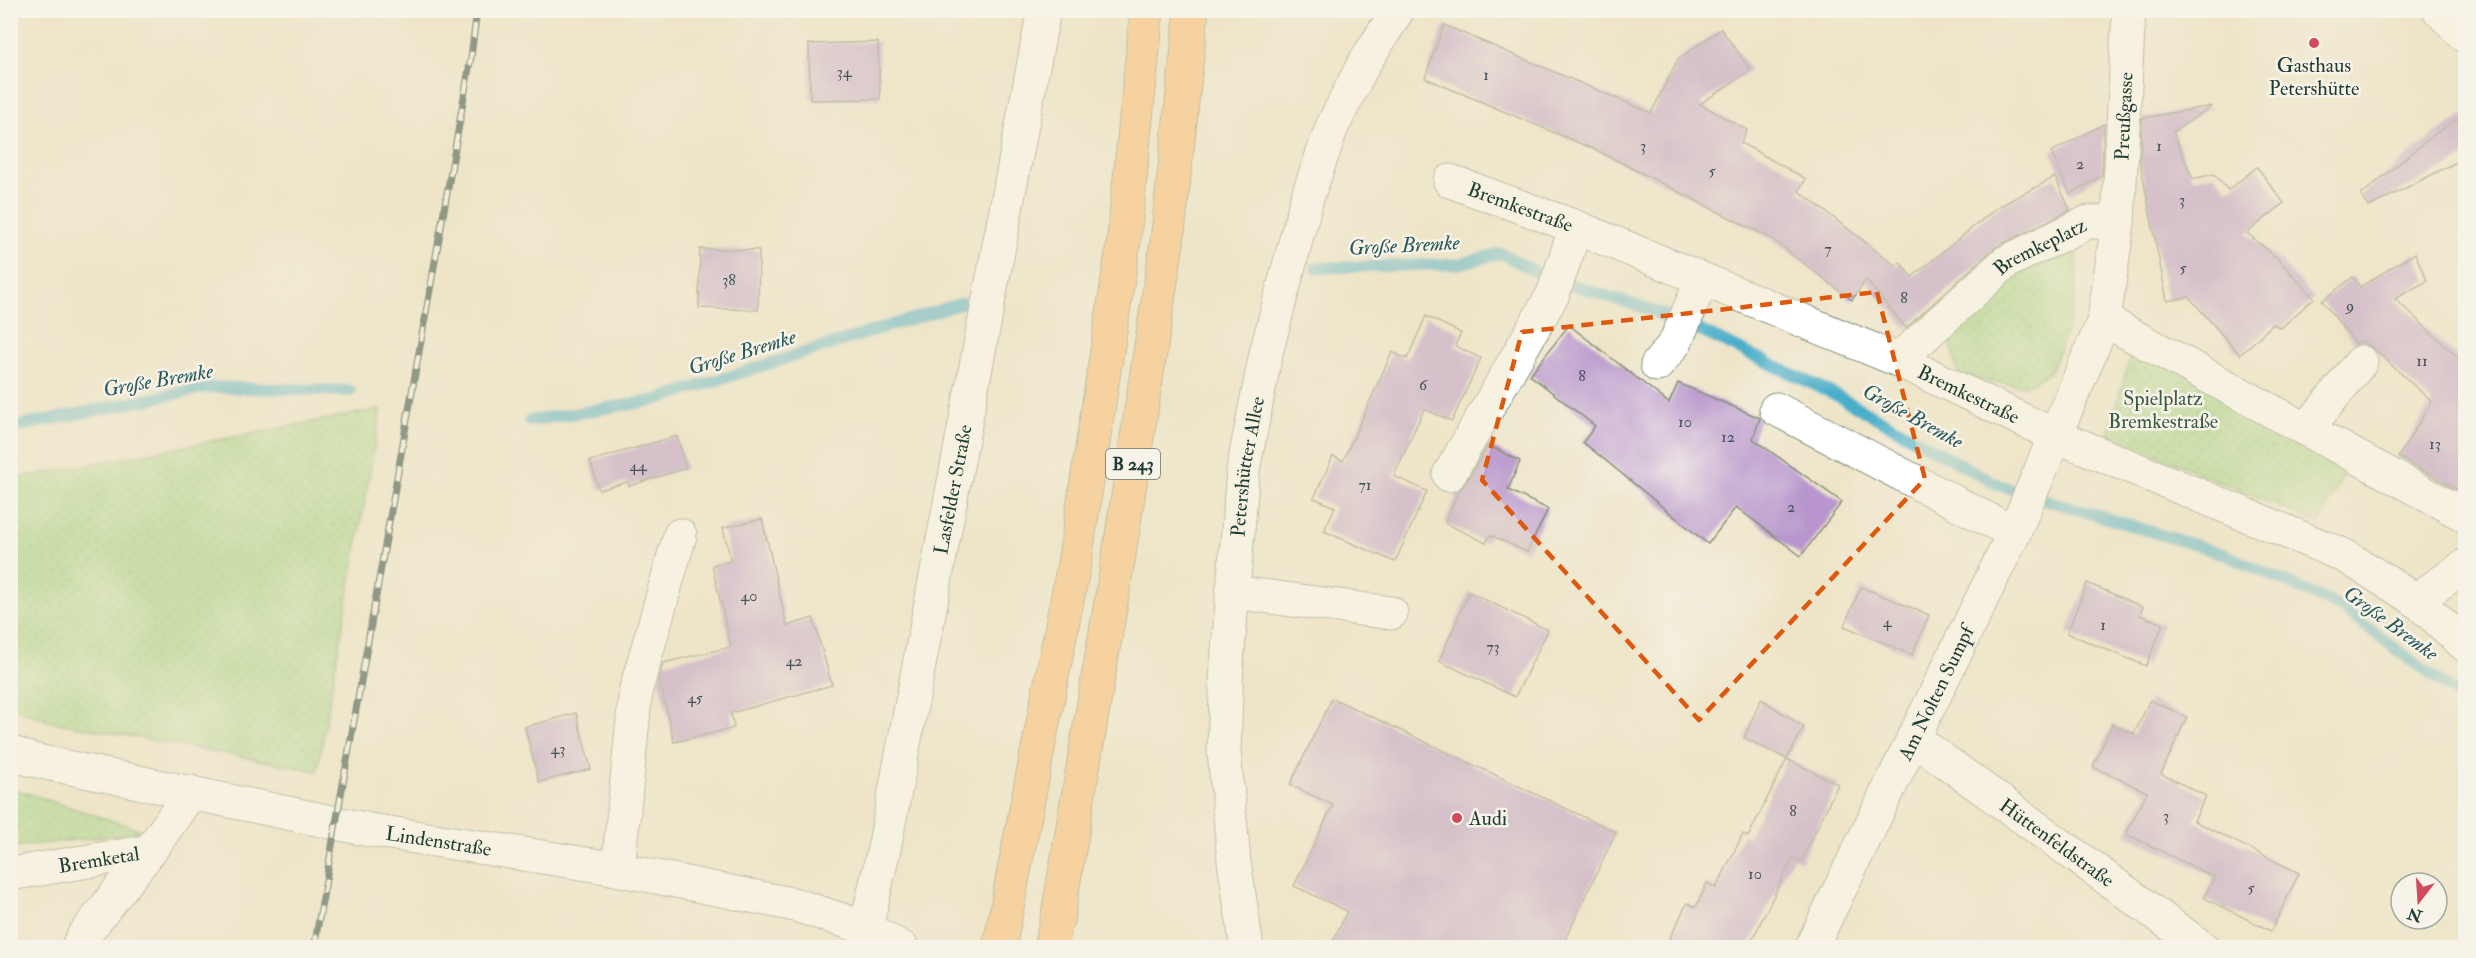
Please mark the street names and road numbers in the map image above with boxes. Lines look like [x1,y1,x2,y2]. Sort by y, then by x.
street label: Preußgasse [2109,71,2139,161]
street label: Bremkestraße [1464,177,1576,238]
street label: Bremkeplatz [1988,213,2091,281]
street label: Bremkestraße [1913,359,2024,430]
street label: Petershütter Allee [1225,394,1270,538]
street label: Lasfelder Straße [928,423,978,557]
road number: B 243 [1106,449,1160,479]
street label: Am Nolten Sumpf [1892,618,1981,766]
street label: Hüttenfeldstraße [1994,793,2119,893]
street label: Lindenstraße [384,821,493,862]
street label: Bremketal [56,841,141,879]

